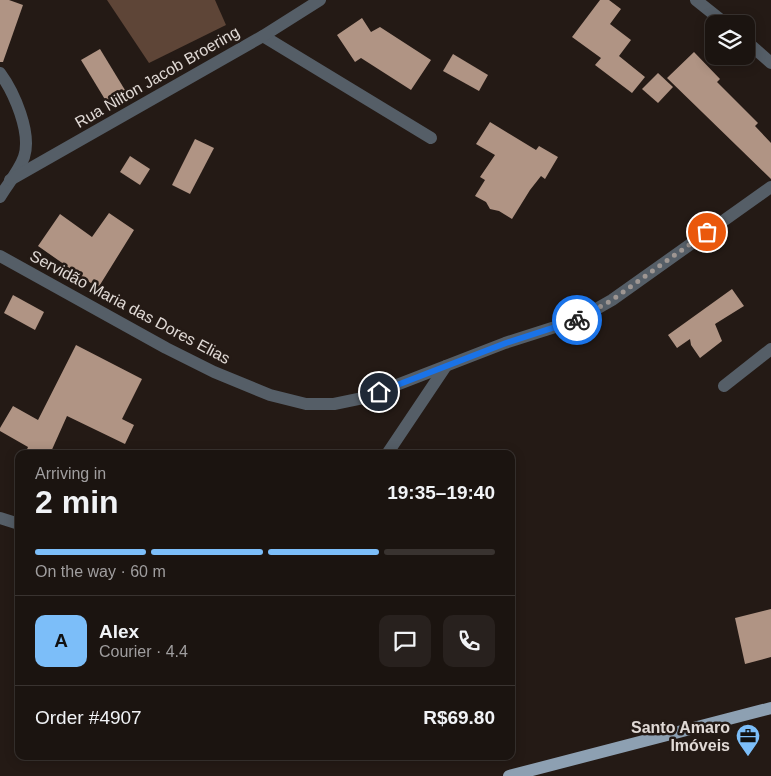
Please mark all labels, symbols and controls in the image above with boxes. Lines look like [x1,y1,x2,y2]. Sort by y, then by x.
map controls [705,15,755,65]
button: layers [705,15,755,65]
street label: Rua Nilton Jacob Broering [72,23,242,131]
pin [686,211,728,253]
icon: bag [693,218,721,246]
street label: Servidão Maria das Dores Elias [27,247,233,367]
courier [552,295,602,345]
icon: bike [563,306,591,334]
pin [358,371,400,413]
icon: home [365,378,393,406]
text: Arriving in [35,465,106,482]
text: 19:35–19:40 [387,482,495,503]
text: 2 min [35,484,119,520]
text: On the way · 60 m [35,563,166,580]
button: chat [379,615,431,667]
button: phone [443,615,495,667]
text: Alex [99,621,139,642]
text: A [54,630,68,651]
text: Courier · 4.4 [99,643,188,660]
text: Order #4907 [35,707,142,728]
text: R$69.80 [423,707,495,728]
place label: Santo Amaro Imóveis [631,719,730,754]
office icon: Santo Amaro Imóveis [735,723,761,757]

